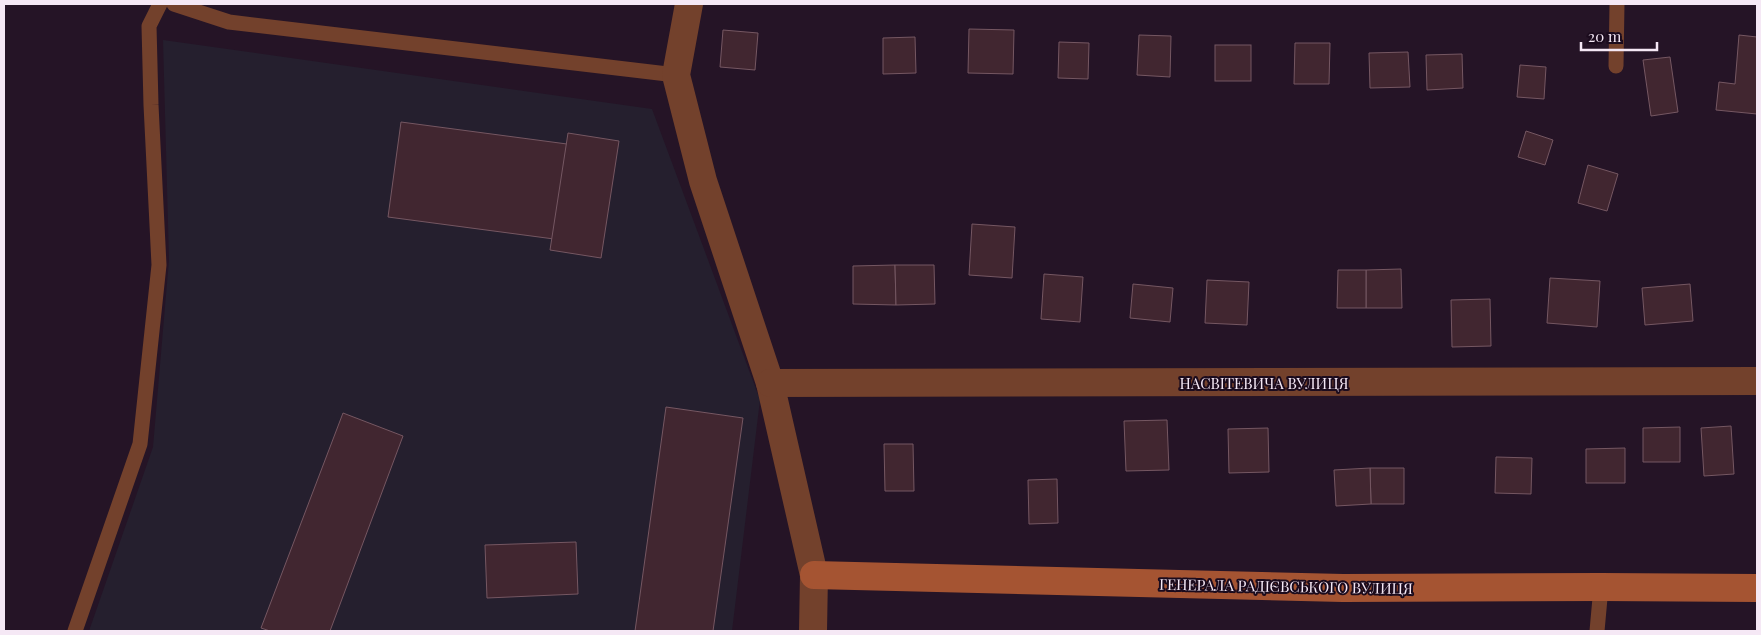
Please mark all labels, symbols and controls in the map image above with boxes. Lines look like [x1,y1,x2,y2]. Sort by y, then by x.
scale bar [1581,20,1657,52]
text: 20 m [1588,26,1622,46]
street label: НАСВІТЕВИЧА ВУЛИЦЯ [1180,373,1349,393]
street label: ГЕНЕРАЛА РАДІЄВСЬКОГО ВУЛИЦЯ [1159,574,1413,598]

